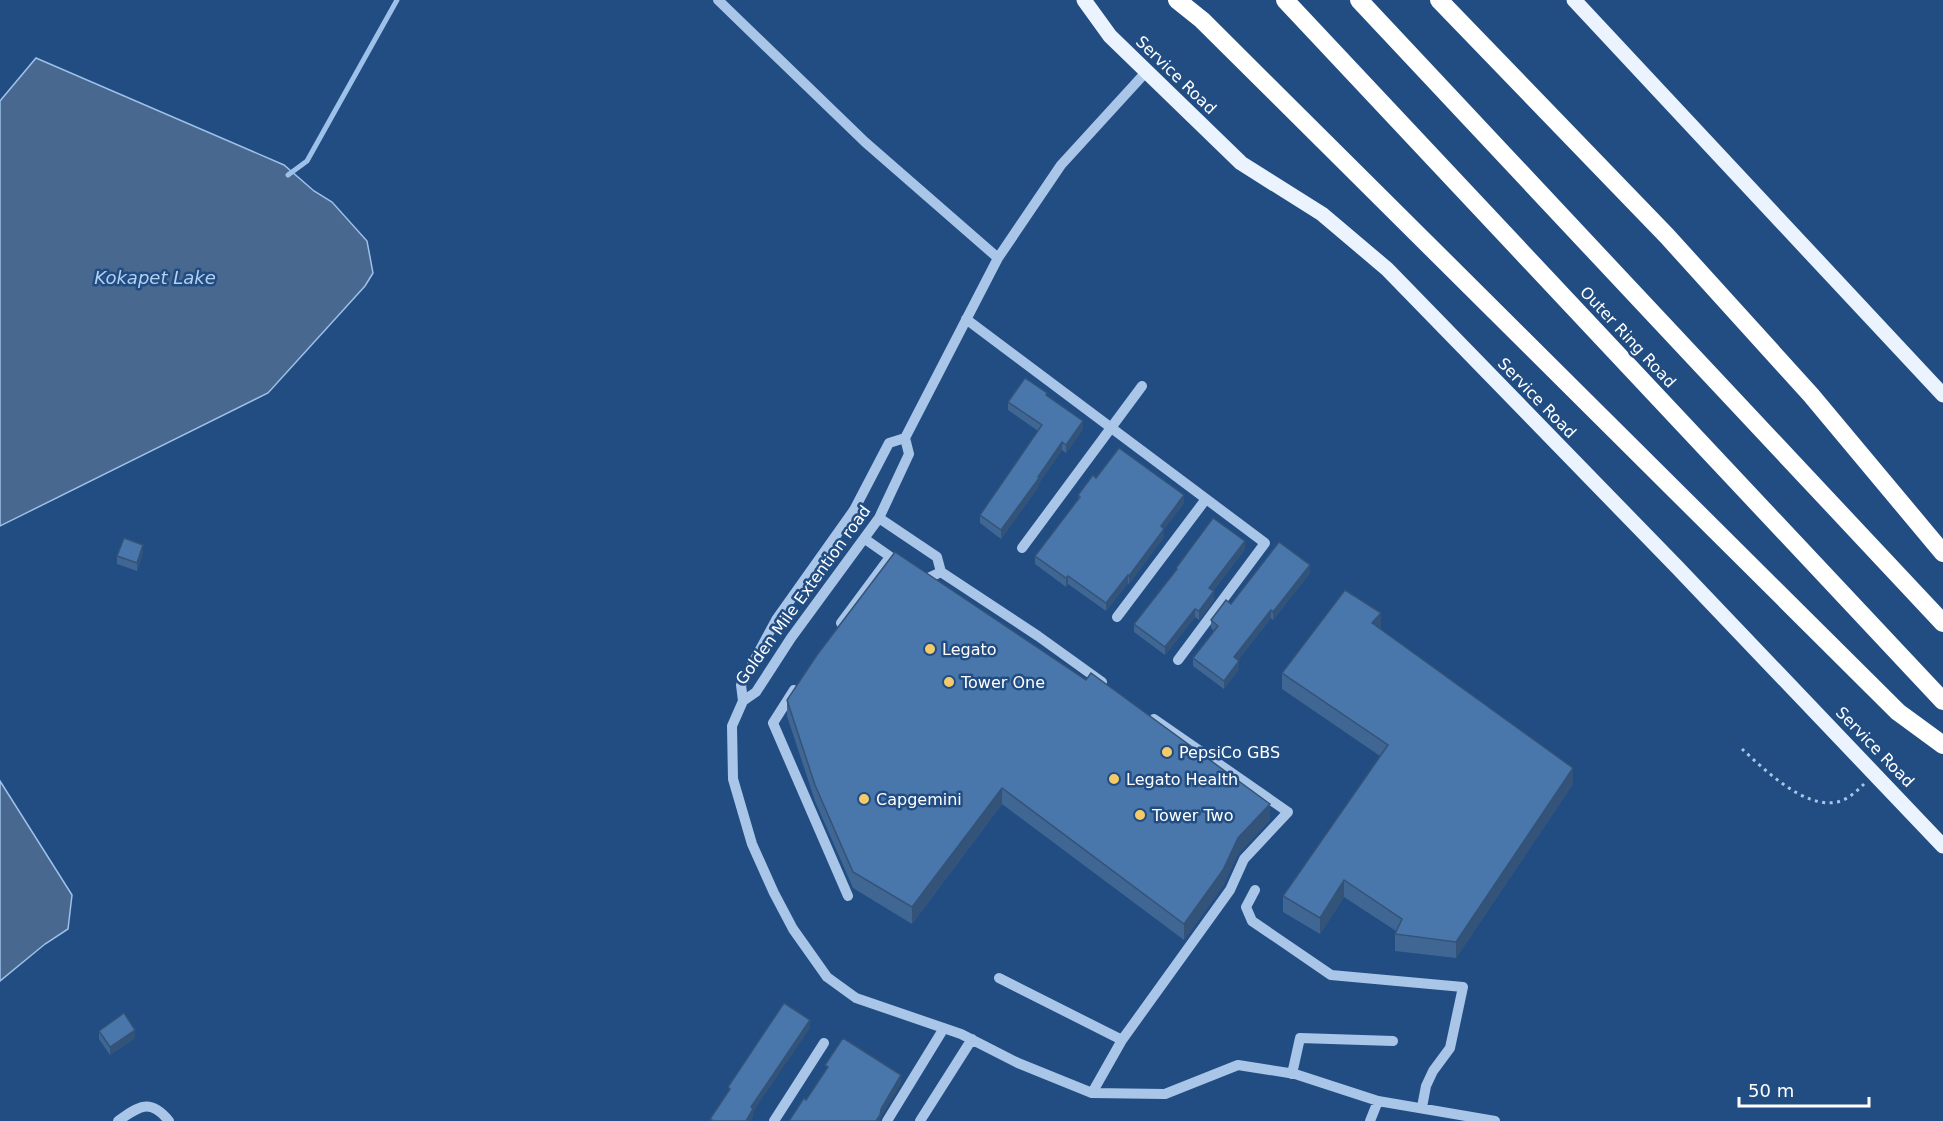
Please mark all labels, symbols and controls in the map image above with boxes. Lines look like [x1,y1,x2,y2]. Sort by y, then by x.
street label: Service Road [1132,32,1220,118]
water label: Kokapet Lake [94,267,216,288]
street label: Outer Ring Road [1576,282,1680,392]
street label: Service Road [1494,354,1580,442]
street label: Golden Mile Extention road [732,502,874,688]
place label: Legato [942,640,997,659]
marker: Legato [923,642,937,656]
place label: Tower One [960,673,1045,692]
marker: Tower One [942,675,956,689]
street label: Service Road [1832,703,1918,791]
place label: PepsiCo GBS [1179,743,1280,762]
marker: PepsiCo GBS [1160,745,1174,759]
place label: Legato Health [1126,770,1238,789]
marker: Legato Health [1107,772,1121,786]
place label: Capgemini [876,790,962,809]
marker: Capgemini [857,792,871,806]
place label: Tower Two [1151,806,1233,825]
marker: Tower Two [1133,808,1147,822]
scale bar [1739,1070,1870,1108]
text: 50 m [1748,1080,1794,1101]

